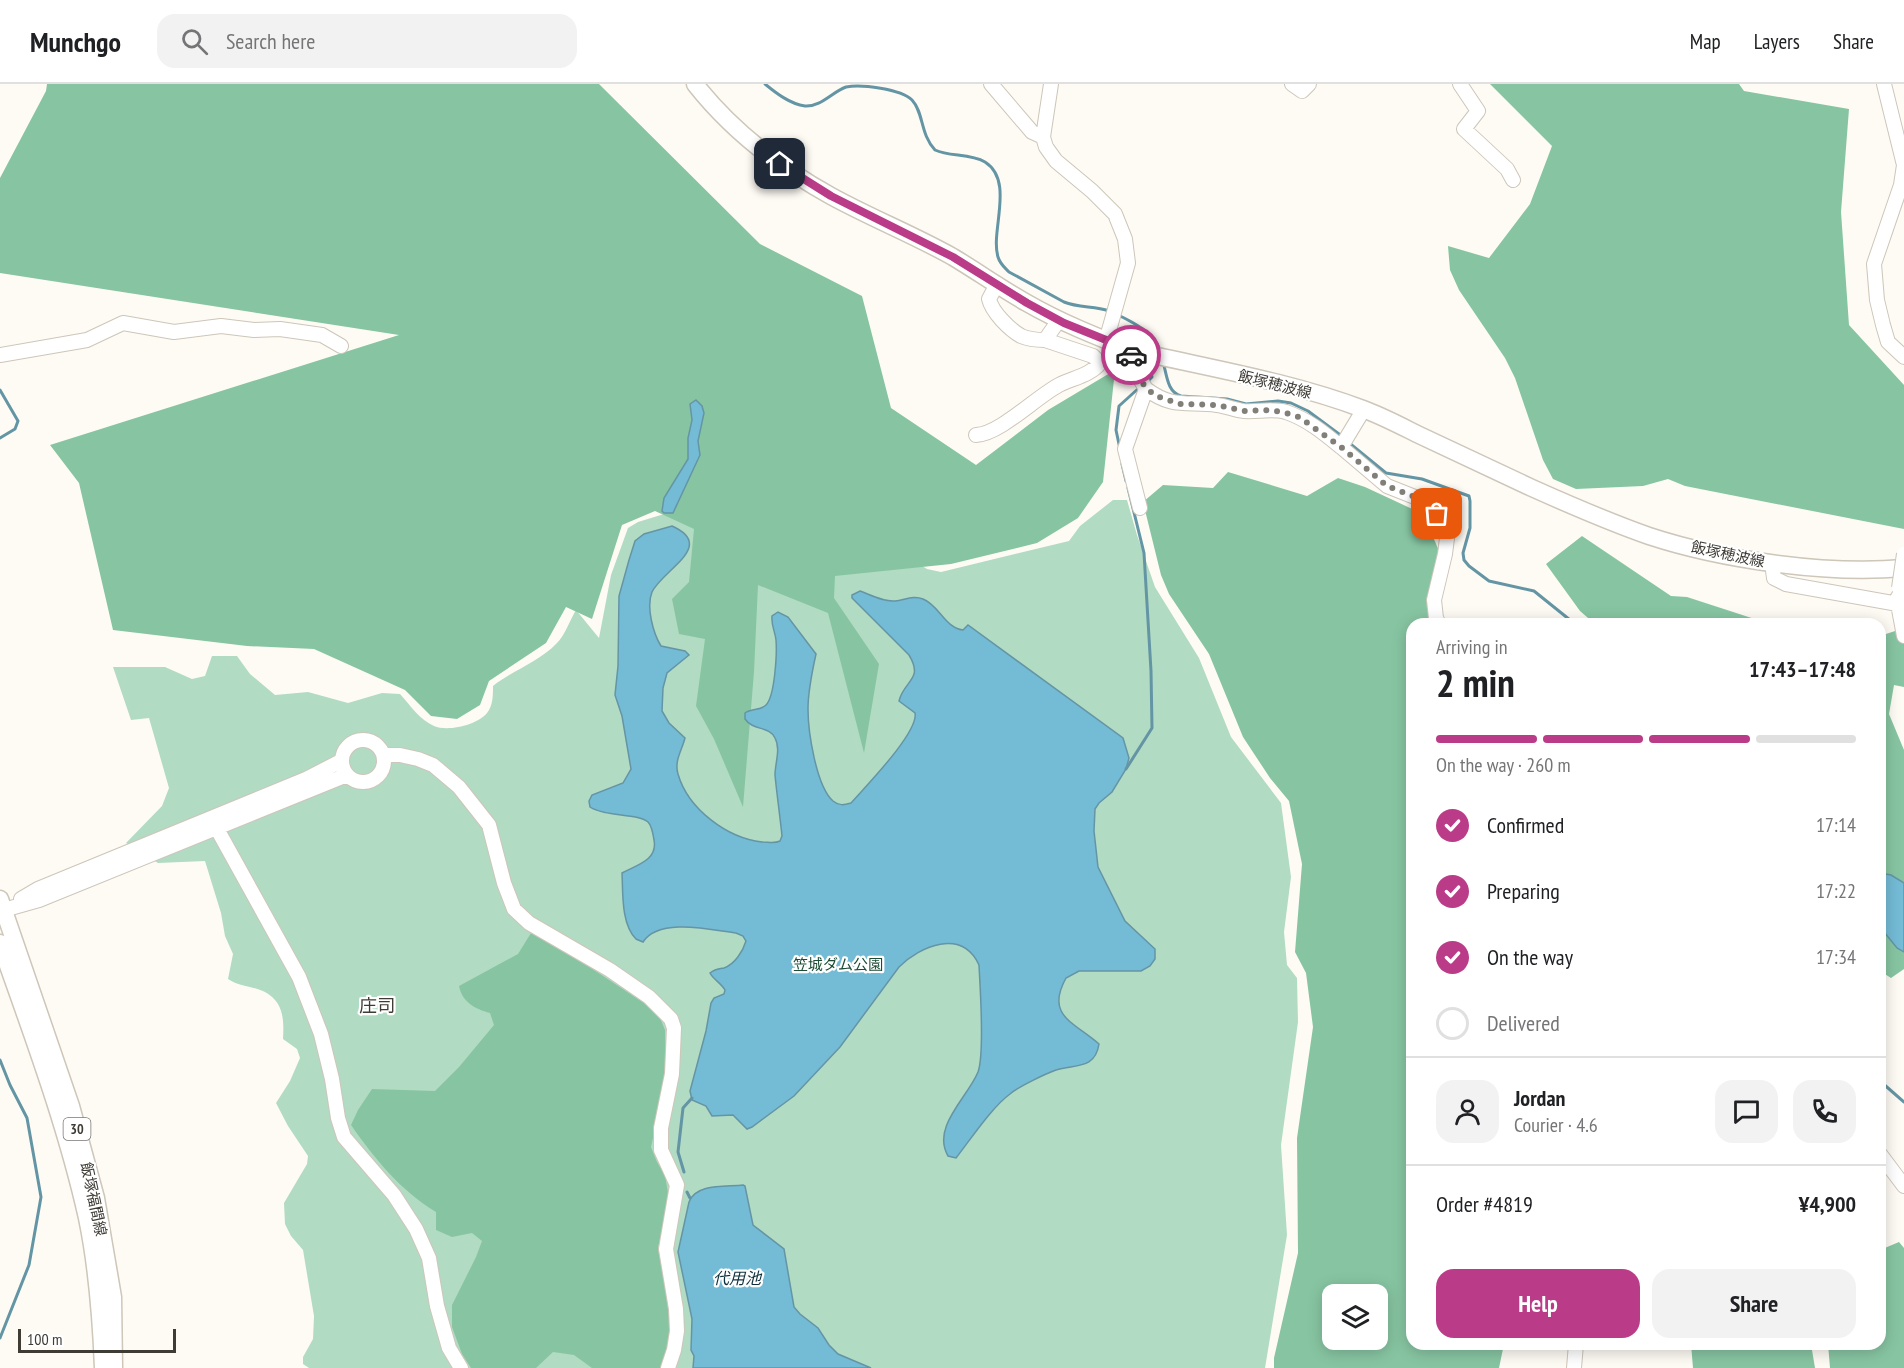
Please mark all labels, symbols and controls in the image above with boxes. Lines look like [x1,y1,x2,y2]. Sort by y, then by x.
search box [157,14,577,68]
text: Munchgo [30,23,121,60]
icon: search [178,25,211,58]
text: Search here [226,27,315,55]
text: Map [1690,28,1721,55]
text: Layers [1754,28,1800,55]
text: Share [1833,28,1874,55]
pin [754,138,805,189]
icon: home [763,147,796,180]
courier [1101,325,1161,385]
icon: car [1115,339,1148,372]
street label: 飯塚穂波線 [1236,366,1314,402]
pin [1411,488,1462,539]
icon: bag [1420,497,1453,530]
street label: 飯塚穂波線 [1689,537,1767,571]
text: Arriving in [1436,634,1508,660]
text: 17:43–17:48 [1749,655,1856,683]
text: 2 min [1436,657,1515,708]
text: On the way · 260 m [1436,752,1571,778]
icon: check [1436,809,1469,842]
text: Confirmed [1487,811,1564,839]
text: 17:14 [1816,812,1856,838]
icon: check [1436,875,1469,908]
text: Preparing [1487,877,1560,905]
text: 17:22 [1816,878,1856,904]
icon: check [1436,941,1469,974]
text: On the way [1487,943,1573,971]
text: 17:34 [1816,944,1856,970]
park label: 笠城ダム公園 [793,955,883,974]
district label: 庄司 [359,994,395,1017]
text: Delivered [1487,1009,1560,1037]
button: person [1436,1080,1499,1143]
button: chat [1715,1080,1778,1143]
button: phone [1793,1080,1856,1143]
text: Jordan [1514,1084,1565,1112]
text: Courier · 4.6 [1514,1112,1598,1138]
road number: 30 [64,1118,90,1140]
street label: 飯塚福間線 [77,1160,111,1238]
text: Order #4819 [1436,1190,1533,1218]
text: ¥4,900 [1799,1190,1856,1218]
water label: 代用池 [713,1268,763,1288]
button: Help [1436,1269,1640,1338]
button: Share [1652,1269,1856,1338]
map controls [1322,1284,1388,1350]
button: layers [1322,1284,1388,1350]
scale bar [18,1326,176,1354]
text: 100 m [27,1329,62,1349]

